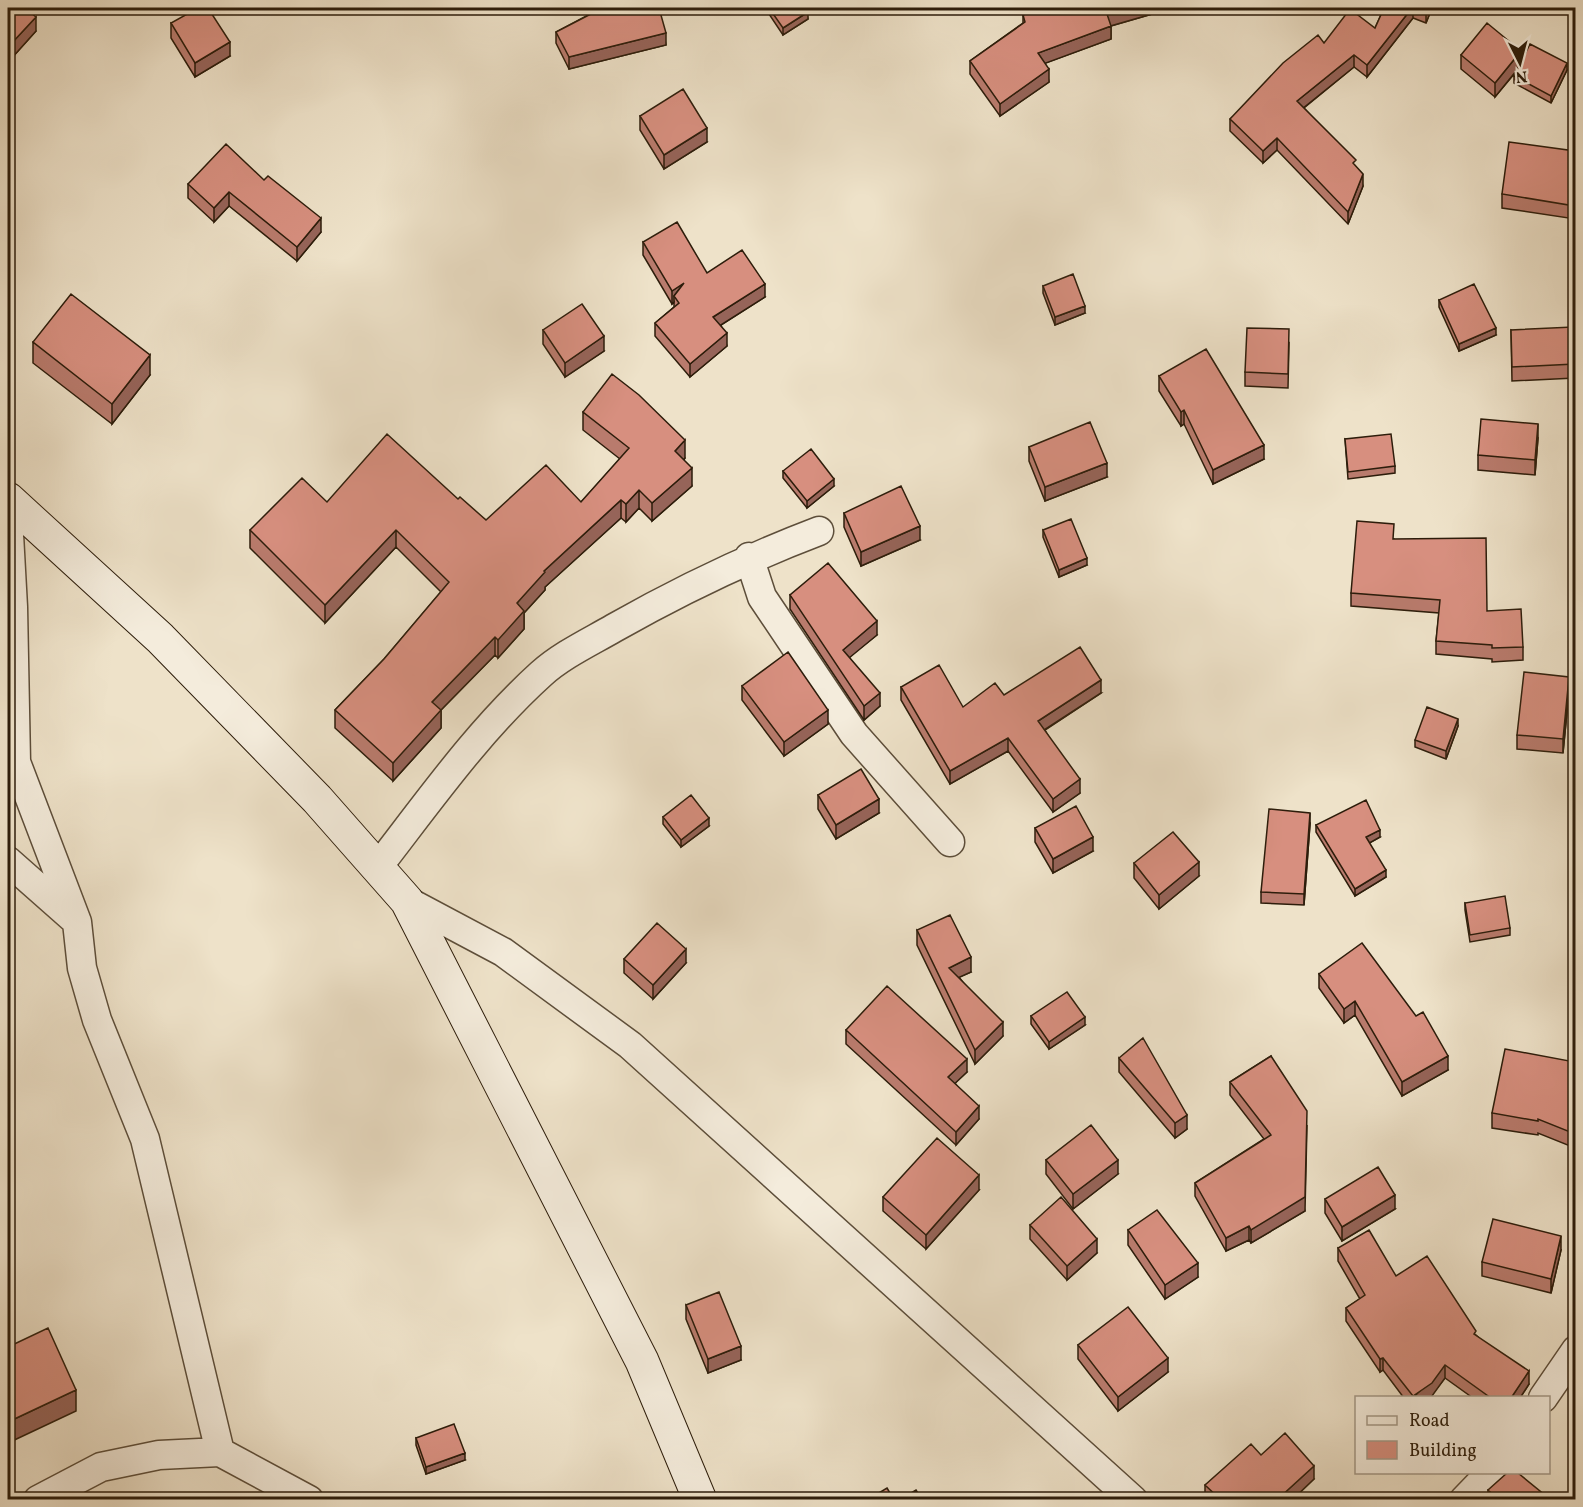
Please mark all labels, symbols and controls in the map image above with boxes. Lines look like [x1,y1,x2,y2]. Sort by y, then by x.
north arrow [1490,33,1550,93]
text: N [1514,64,1528,88]
legend [1355,1396,1550,1474]
text: Road [1409,1409,1450,1434]
text: Building [1409,1439,1477,1464]

